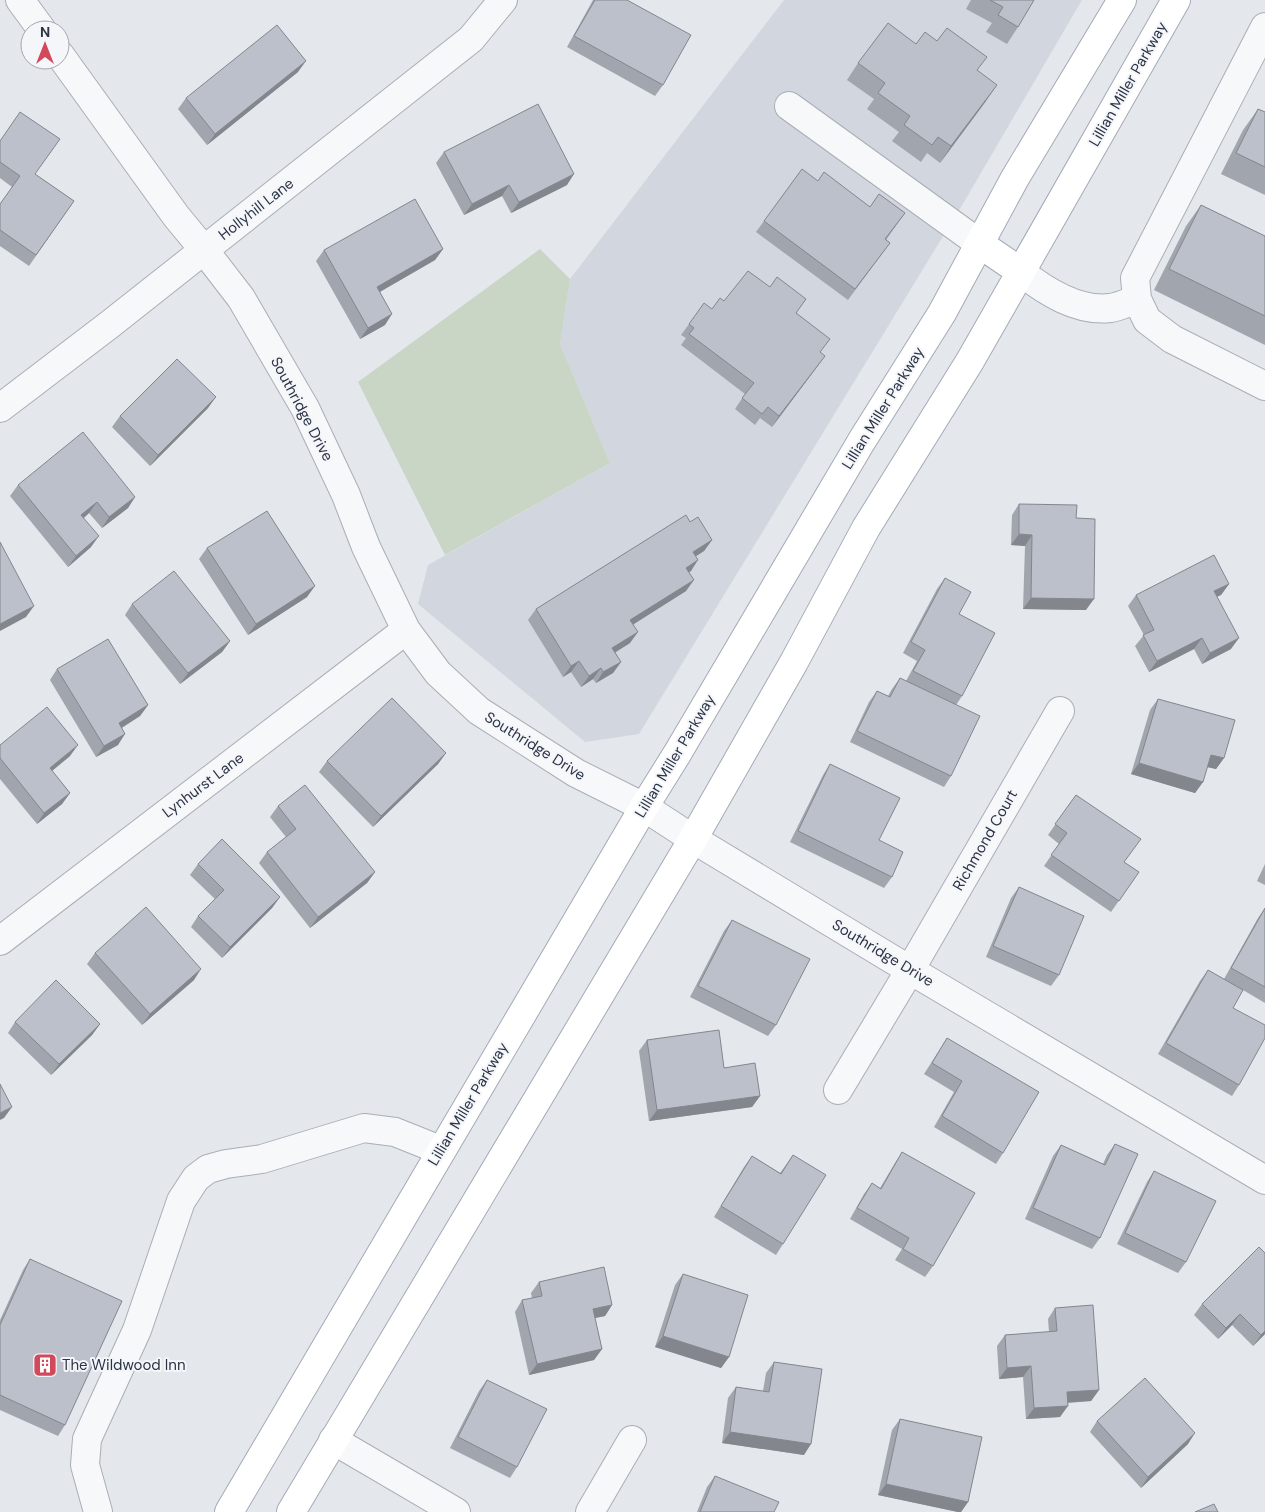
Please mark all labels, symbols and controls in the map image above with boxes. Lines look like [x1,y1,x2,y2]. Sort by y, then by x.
street label: Lillian Miller Parkway [1084,18,1172,150]
north arrow [20,20,70,70]
text: N [40,23,50,41]
street label: Hollyhill Lane [214,173,298,245]
street label: Lillian Miller Parkway [837,343,929,473]
street label: Southridge Drive [266,353,338,465]
street label: Lillian Miller Parkway [630,690,720,821]
street label: Southridge Drive [481,707,589,785]
street label: Lynhurst Lane [158,748,248,822]
street label: Richmond Court [948,786,1022,894]
street label: Southridge Drive [828,915,938,991]
street label: Lillian Miller Parkway [423,1038,513,1169]
building icon: The Wildwood Inn [32,1352,58,1378]
place label: The Wildwood Inn [62,1355,186,1375]

